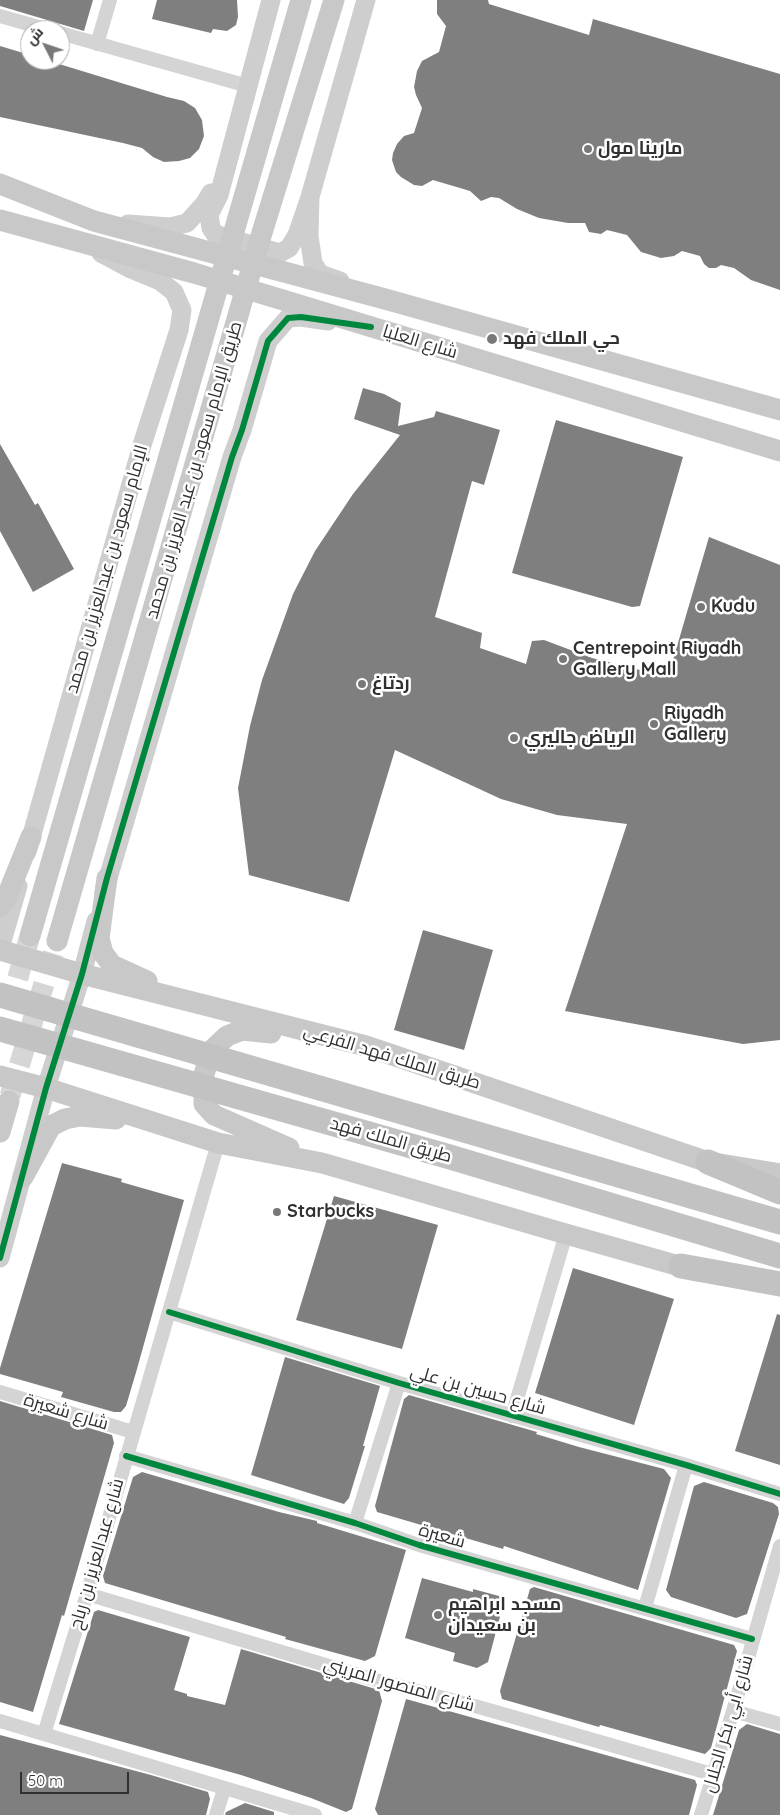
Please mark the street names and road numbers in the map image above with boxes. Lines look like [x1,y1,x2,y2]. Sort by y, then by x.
street label: طريق الإمام سعود بن عبد العزيز بن محمد [141,319,247,621]
street label: شارع العليا [380,320,460,364]
street label: الإمام سعود بن عبدالعزيز بن محمد [61,442,153,696]
street label: طريق الملك فهد الفرعي [301,1020,483,1094]
street label: طريق الملك فهد [328,1112,454,1168]
street label: شارع حسين بن علي [408,1360,548,1420]
street label: شارع شعيرة [21,1389,111,1435]
street label: شارع عبدالعزيز بن رباح [65,1476,129,1632]
street label: شعيرة [416,1519,468,1553]
street label: شارع المنصور المريني [321,1653,477,1717]
street label: شارع أبي بكر الجلال [698,1653,758,1795]

